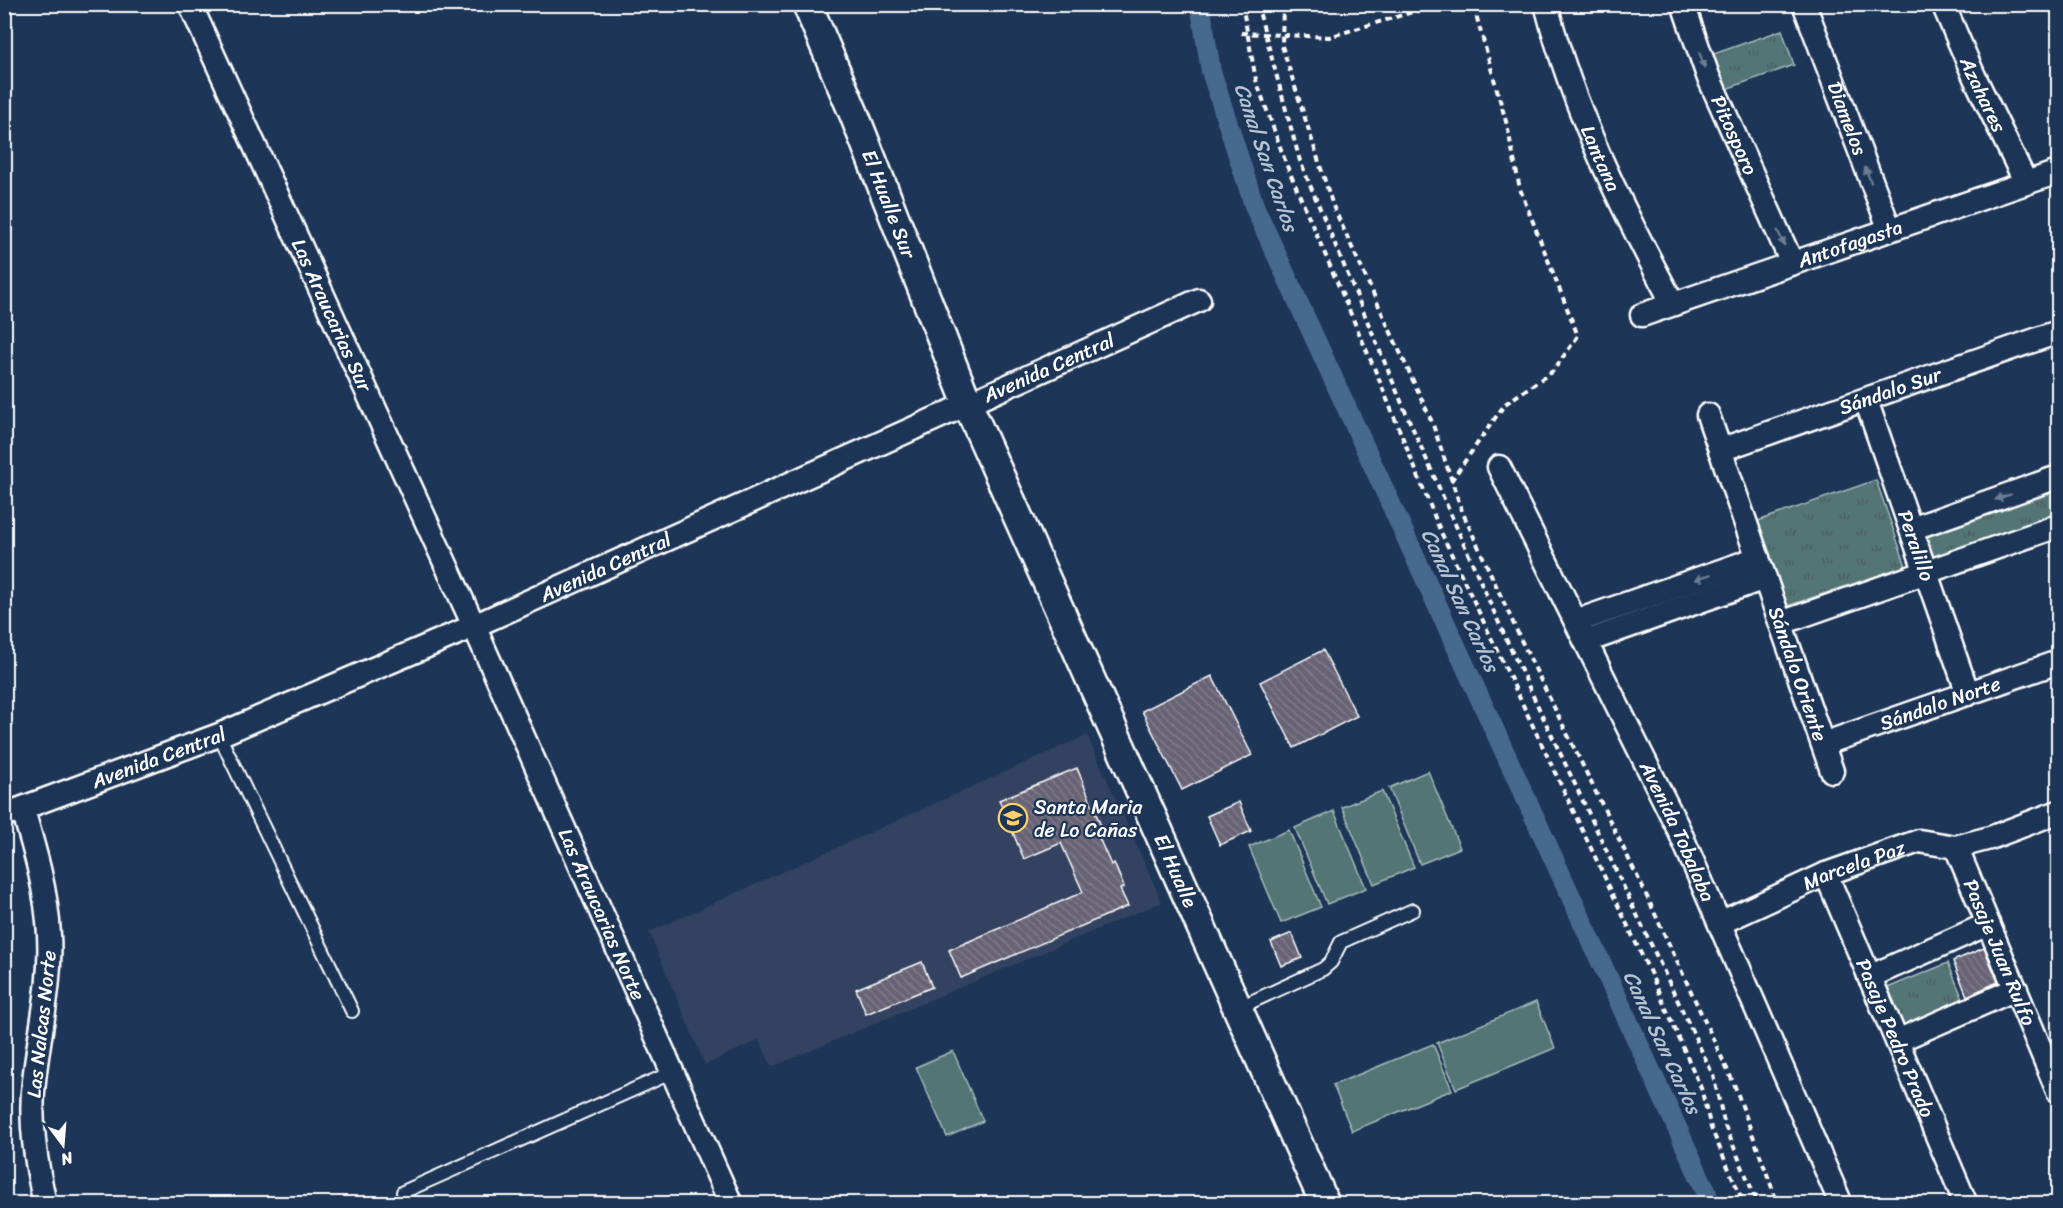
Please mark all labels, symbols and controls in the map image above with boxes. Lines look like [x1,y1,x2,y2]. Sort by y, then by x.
street label: Azahares [1949,50,2016,139]
one-way arrow [1698,51,1707,69]
street label: Diamelos [1817,76,1877,161]
water label: Canal San Carlos [1223,78,1310,238]
street label: Pitosporo [1701,90,1767,181]
street label: Lantana [1570,120,1631,198]
street label: El Hualle Sur [851,144,927,265]
one-way arrow [1863,166,1873,184]
street label: Antofagasta [1792,210,1907,279]
one-way arrow [1776,230,1785,247]
street label: Las Araucarias Sur [281,233,382,399]
street label: Avenida Central [977,323,1122,413]
street label: Sándalo Sur [1834,356,1948,425]
one-way arrow [1994,492,2012,502]
street label: Peralillo [1887,505,1945,586]
street label: Avenida Central [533,522,678,613]
water label: Canal San Carlos [1410,522,1511,680]
one-way arrow [1694,572,1712,582]
street label: Sándalo Oriente [1758,602,1837,746]
street label: Sándalo Norte [1875,666,2006,741]
street label: Avenida Central [86,716,233,799]
street label: Avenida Tobalaba [1629,754,1725,908]
place label: Santa Maria de Lo Cañas [1034,790,1143,848]
school or university icon: Santa Maria de Lo Cañas [997,802,1029,834]
street label: Las Araucarias Norte [548,822,655,1006]
street label: El Hualle [1144,828,1208,914]
street label: Marcela Paz [1797,830,1911,901]
street label: Pasaje Juan Rulfo [1953,873,2046,1031]
street label: Las Nalcas Norte [16,948,67,1100]
street label: Pasaje Pedro Prado [1846,953,1944,1123]
water label: Canal San Carlos [1612,964,1713,1122]
north arrow [33,1115,93,1175]
text: N [57,1143,77,1175]

